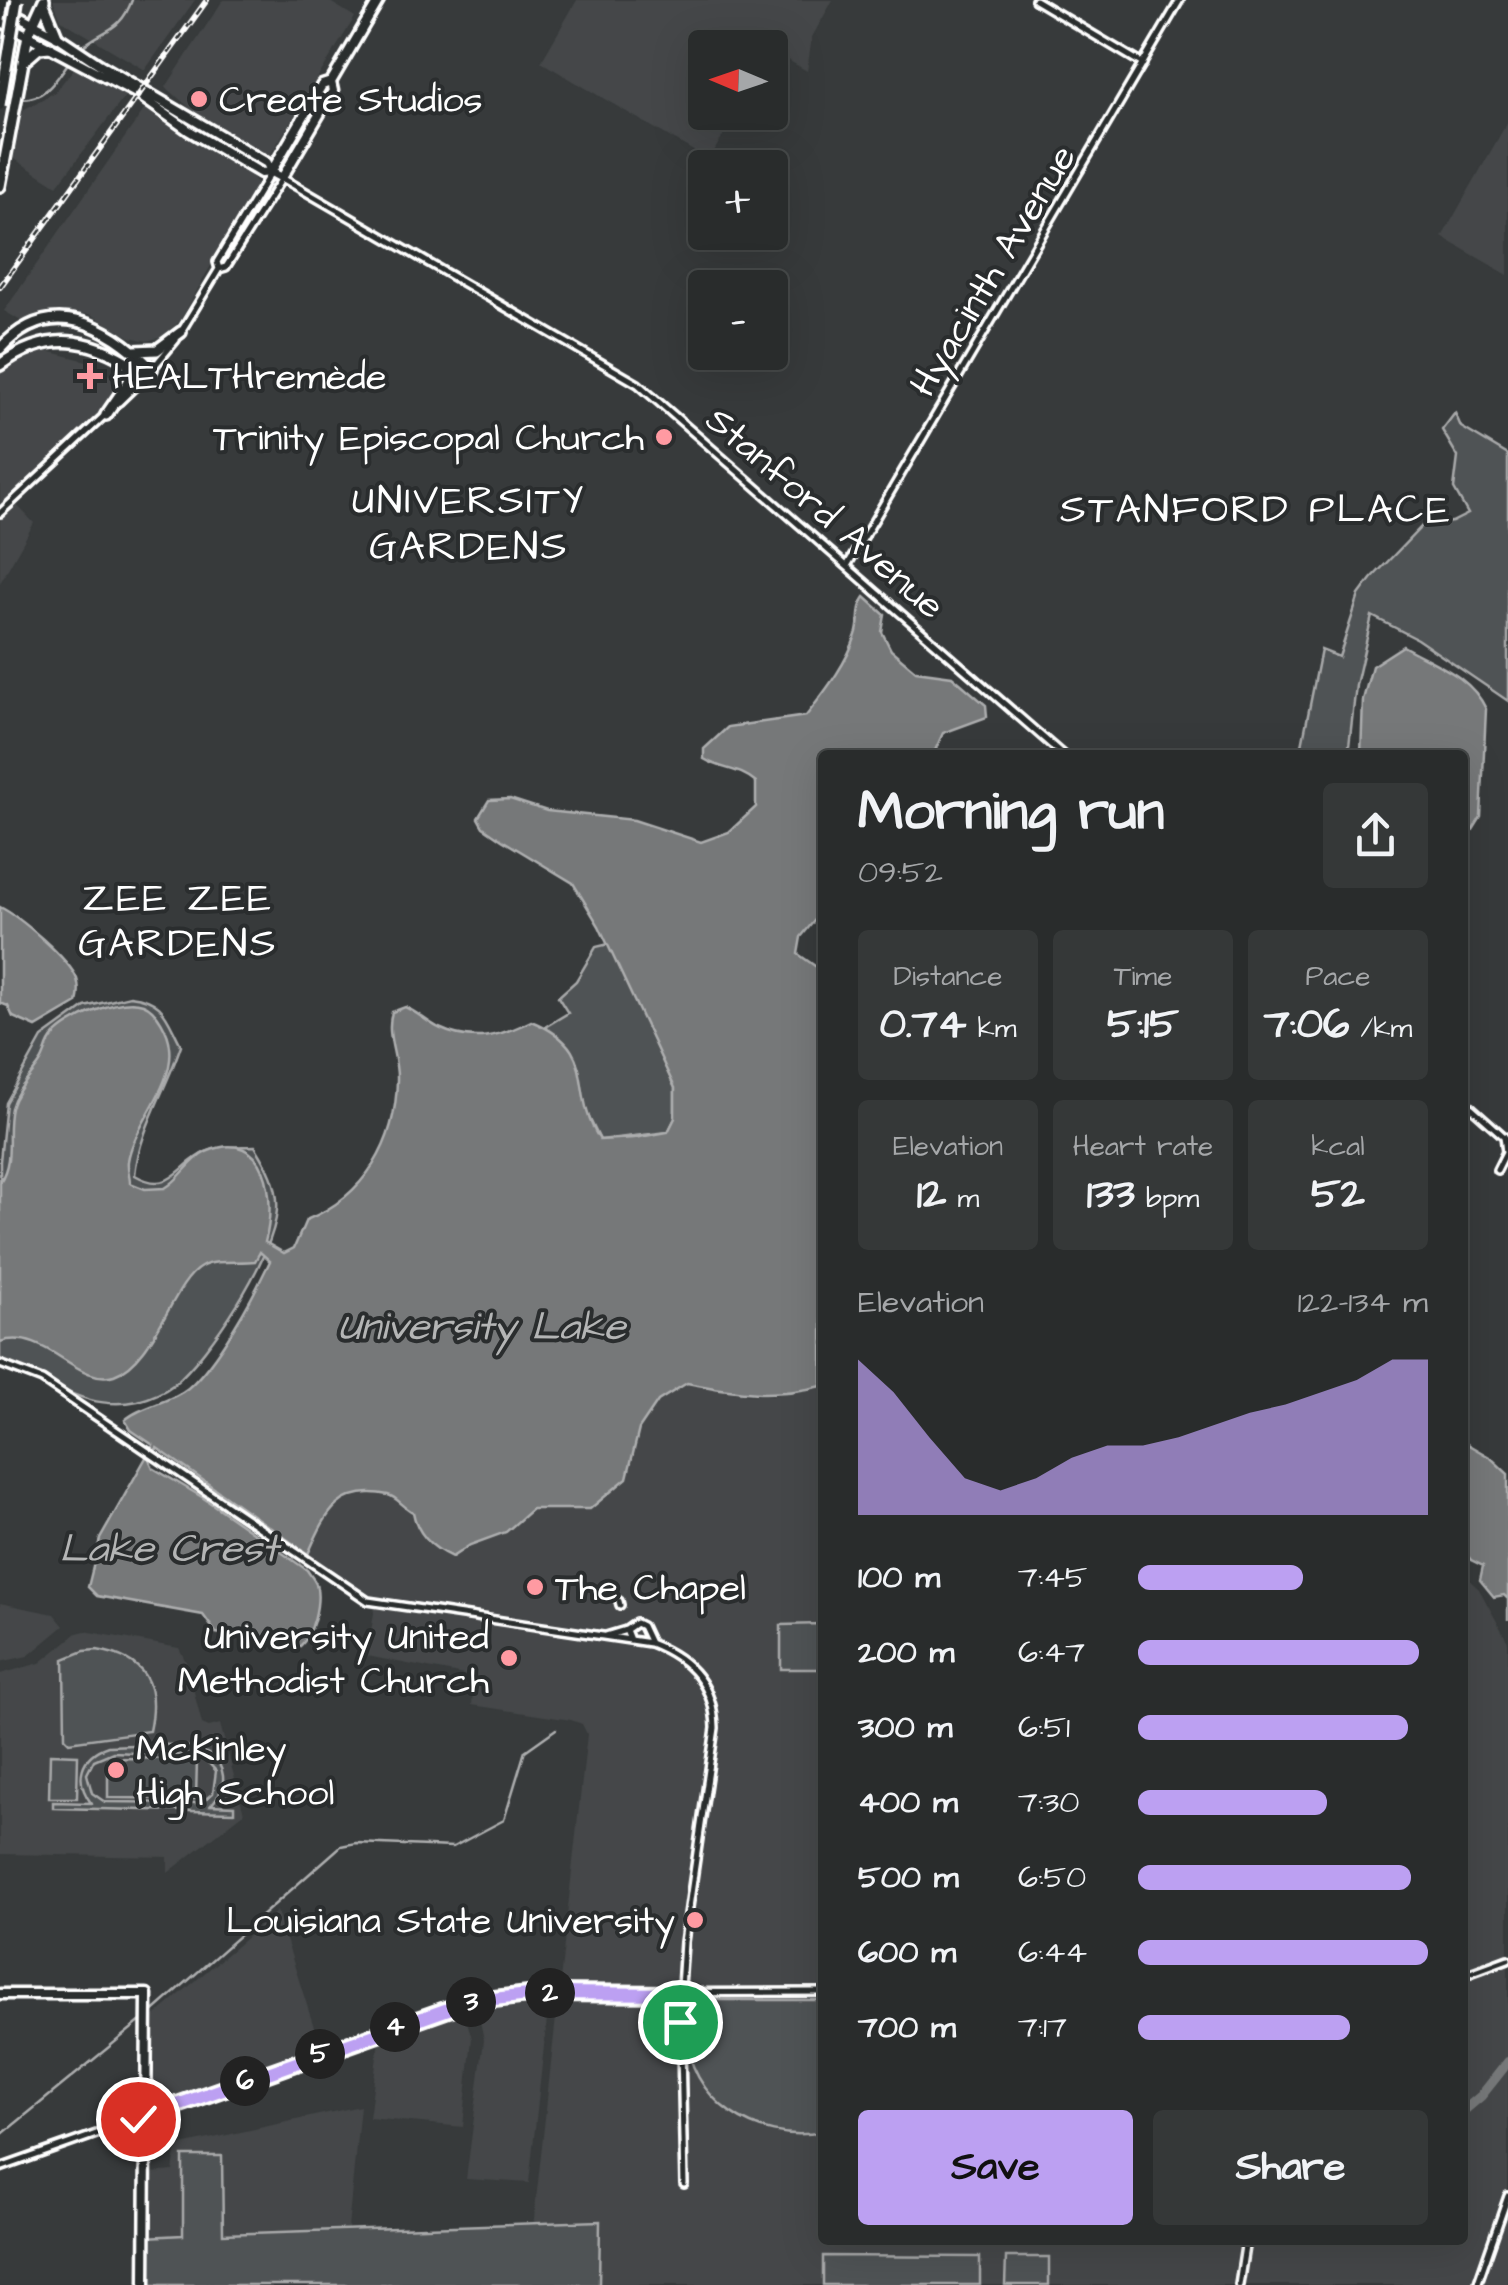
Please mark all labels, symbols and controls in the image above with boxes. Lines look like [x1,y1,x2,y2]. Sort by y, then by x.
north arrow [688,30,788,130]
map controls [688,30,788,370]
place label: Create Studios [219,75,483,127]
marker: Create Studios [188,88,210,110]
street label: Hyacinth Avenue [898,136,1090,407]
button: + [688,150,788,250]
button: − [688,270,788,370]
place label: HEALTHremède [112,352,387,404]
marker: HEALTHremède [77,363,103,389]
street label: Stanford Avenue [694,395,955,632]
place label: Trinity Episcopal Church [213,413,644,466]
marker: Trinity Episcopal Church [653,426,675,448]
district label: UNIVERSITY GARDENS [352,474,586,575]
district label: STANFORD PLACE [1060,483,1452,538]
text: Morning run [858,774,1164,850]
button: share [1323,783,1428,888]
text: 09:52 [858,850,943,895]
district label: ZEE ZEE GARDENS [78,871,278,972]
text: Distance [894,957,1002,996]
text: Time [1114,957,1172,996]
text: Pace [1306,957,1370,996]
text: 0.74 [879,996,966,1054]
text: 5:15 [1107,996,1179,1054]
text: 7:06 [1264,996,1349,1054]
text: km [966,1009,1017,1048]
text: /km [1349,1009,1412,1048]
text: Elevation [893,1127,1003,1166]
text: Heart rate [1073,1127,1213,1166]
text: kcal [1311,1127,1365,1166]
text: 12 [917,1166,946,1224]
text: 133 [1087,1166,1135,1224]
text: 52 [1311,1166,1365,1224]
text: m [946,1179,979,1218]
text: bpm [1135,1179,1199,1218]
text: Elevation [858,1280,984,1325]
text: 122–134 m [1297,1280,1428,1325]
water label: University Lake [338,1300,628,1356]
water label: Lake Crest [60,1522,282,1577]
text: 100 m [858,1555,940,1600]
text: 7:45 [1018,1555,1087,1600]
place label: The Chapel [555,1563,746,1615]
marker: The Chapel [524,1576,546,1598]
place label: University United Methodist Church [178,1612,489,1708]
text: 200 m [858,1630,954,1675]
text: 6:47 [1018,1630,1085,1675]
marker: University United Methodist Church [498,1647,520,1669]
text: 300 m [858,1705,952,1750]
text: 6:51 [1018,1705,1070,1750]
place label: McKinley High School [136,1724,334,1820]
marker: McKinley High School [105,1759,127,1781]
text: 400 m [858,1780,958,1825]
text: 7:30 [1018,1780,1080,1825]
text: 500 m [858,1855,959,1900]
text: 6:50 [1018,1855,1086,1900]
place label: Louisiana State University [226,1896,675,1949]
marker: Louisiana State University [684,1909,706,1931]
text: 600 m [858,1930,956,1975]
text: 6:44 [1018,1930,1087,1975]
pin: 2 [525,1968,575,2018]
text: 2 [542,1973,558,2012]
pin: 3 [446,1977,496,2027]
pin [638,1980,723,2065]
text: 3 [464,1982,478,2021]
icon: arrive [653,1995,708,2050]
pin: 4 [370,2002,420,2052]
text: 700 m [858,2005,956,2050]
text: 7:17 [1018,2005,1067,2050]
text: 4 [385,2007,405,2046]
pin: 5 [295,2029,345,2079]
text: 5 [310,2034,330,2073]
pin: 6 [220,2056,270,2106]
text: 6 [236,2061,254,2100]
pin [96,2077,181,2162]
icon: check [111,2092,166,2147]
button: Save [858,2110,1133,2225]
button: Share [1153,2110,1428,2225]

